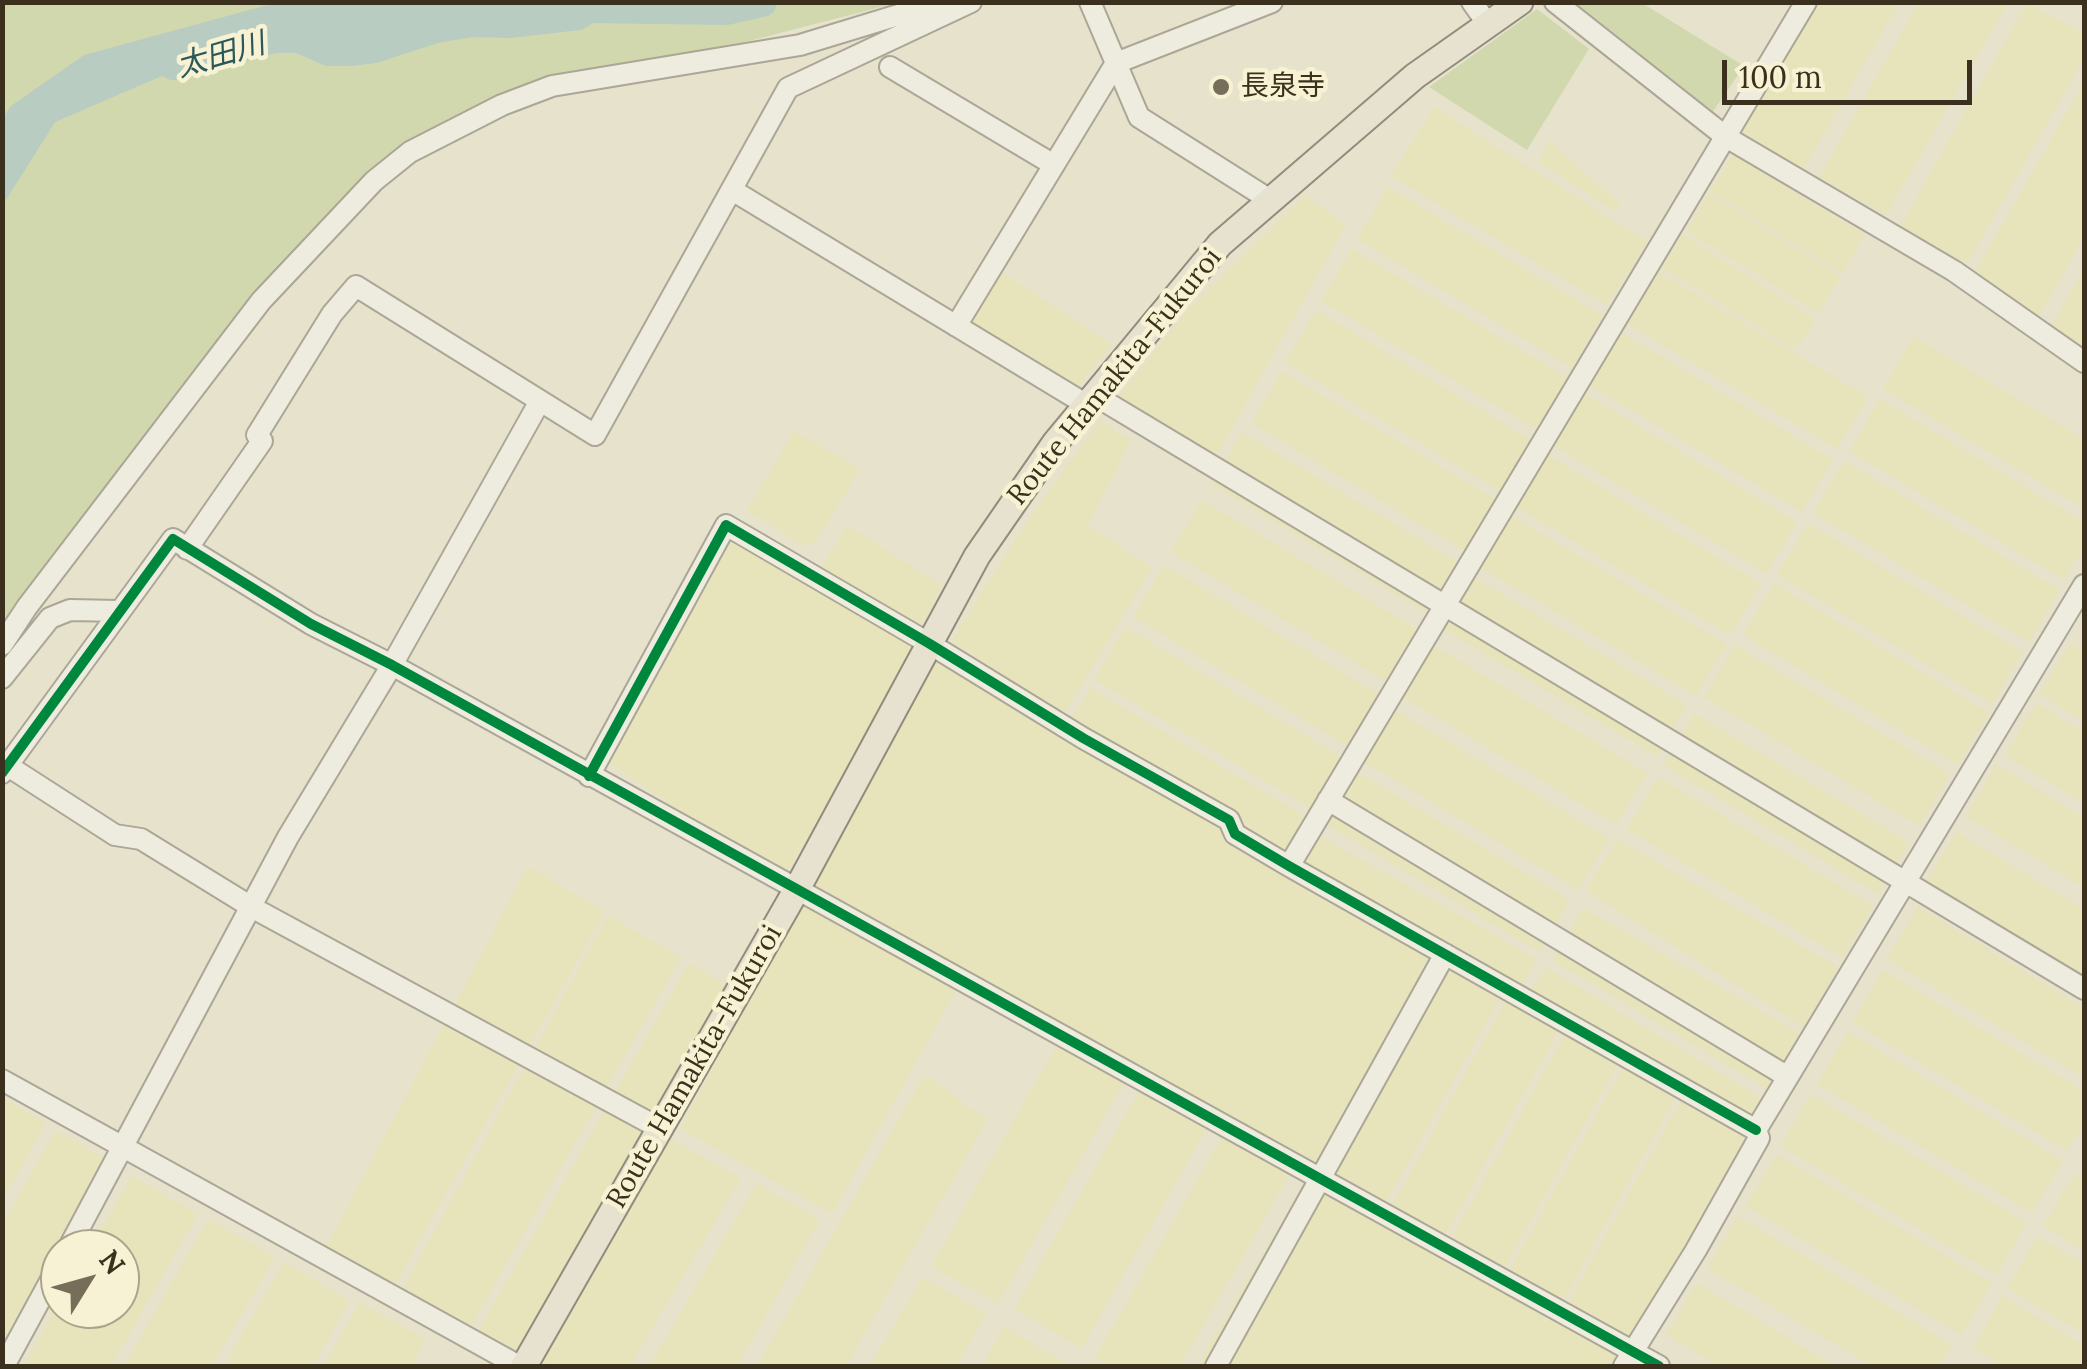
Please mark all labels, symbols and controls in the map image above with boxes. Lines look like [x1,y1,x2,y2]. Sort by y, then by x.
water label: 太田川 [173,26,269,86]
scale bar [1727,40,1977,102]
text: 100 m [1739,58,1822,96]
place label: 長泉寺 [1241,70,1325,104]
marker: 長泉寺 [1210,76,1232,98]
street label: Route Hamakita-Fukuroi [1001,242,1229,512]
street label: Route Hamakita-Fukuroi [600,920,790,1214]
north arrow [40,1229,140,1329]
text: N [91,1243,133,1282]

